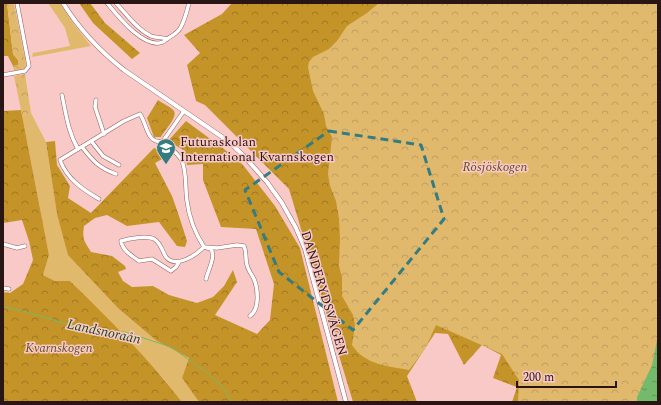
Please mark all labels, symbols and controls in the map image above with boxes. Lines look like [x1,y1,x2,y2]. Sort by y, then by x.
place label: Futuraskolan International Kvarnskogen [180,132,334,167]
school or university icon: Futuraskolan International Kvarnskogen [155,137,177,165]
park label: Rösjöskogen [463,157,528,177]
street label: DANDERYDSVÄGEN [296,228,353,358]
water label: Landsnoraån [65,313,143,350]
park label: Kvarnskogen [25,338,93,358]
scale bar [517,363,616,389]
text: 200 m [523,368,554,387]

